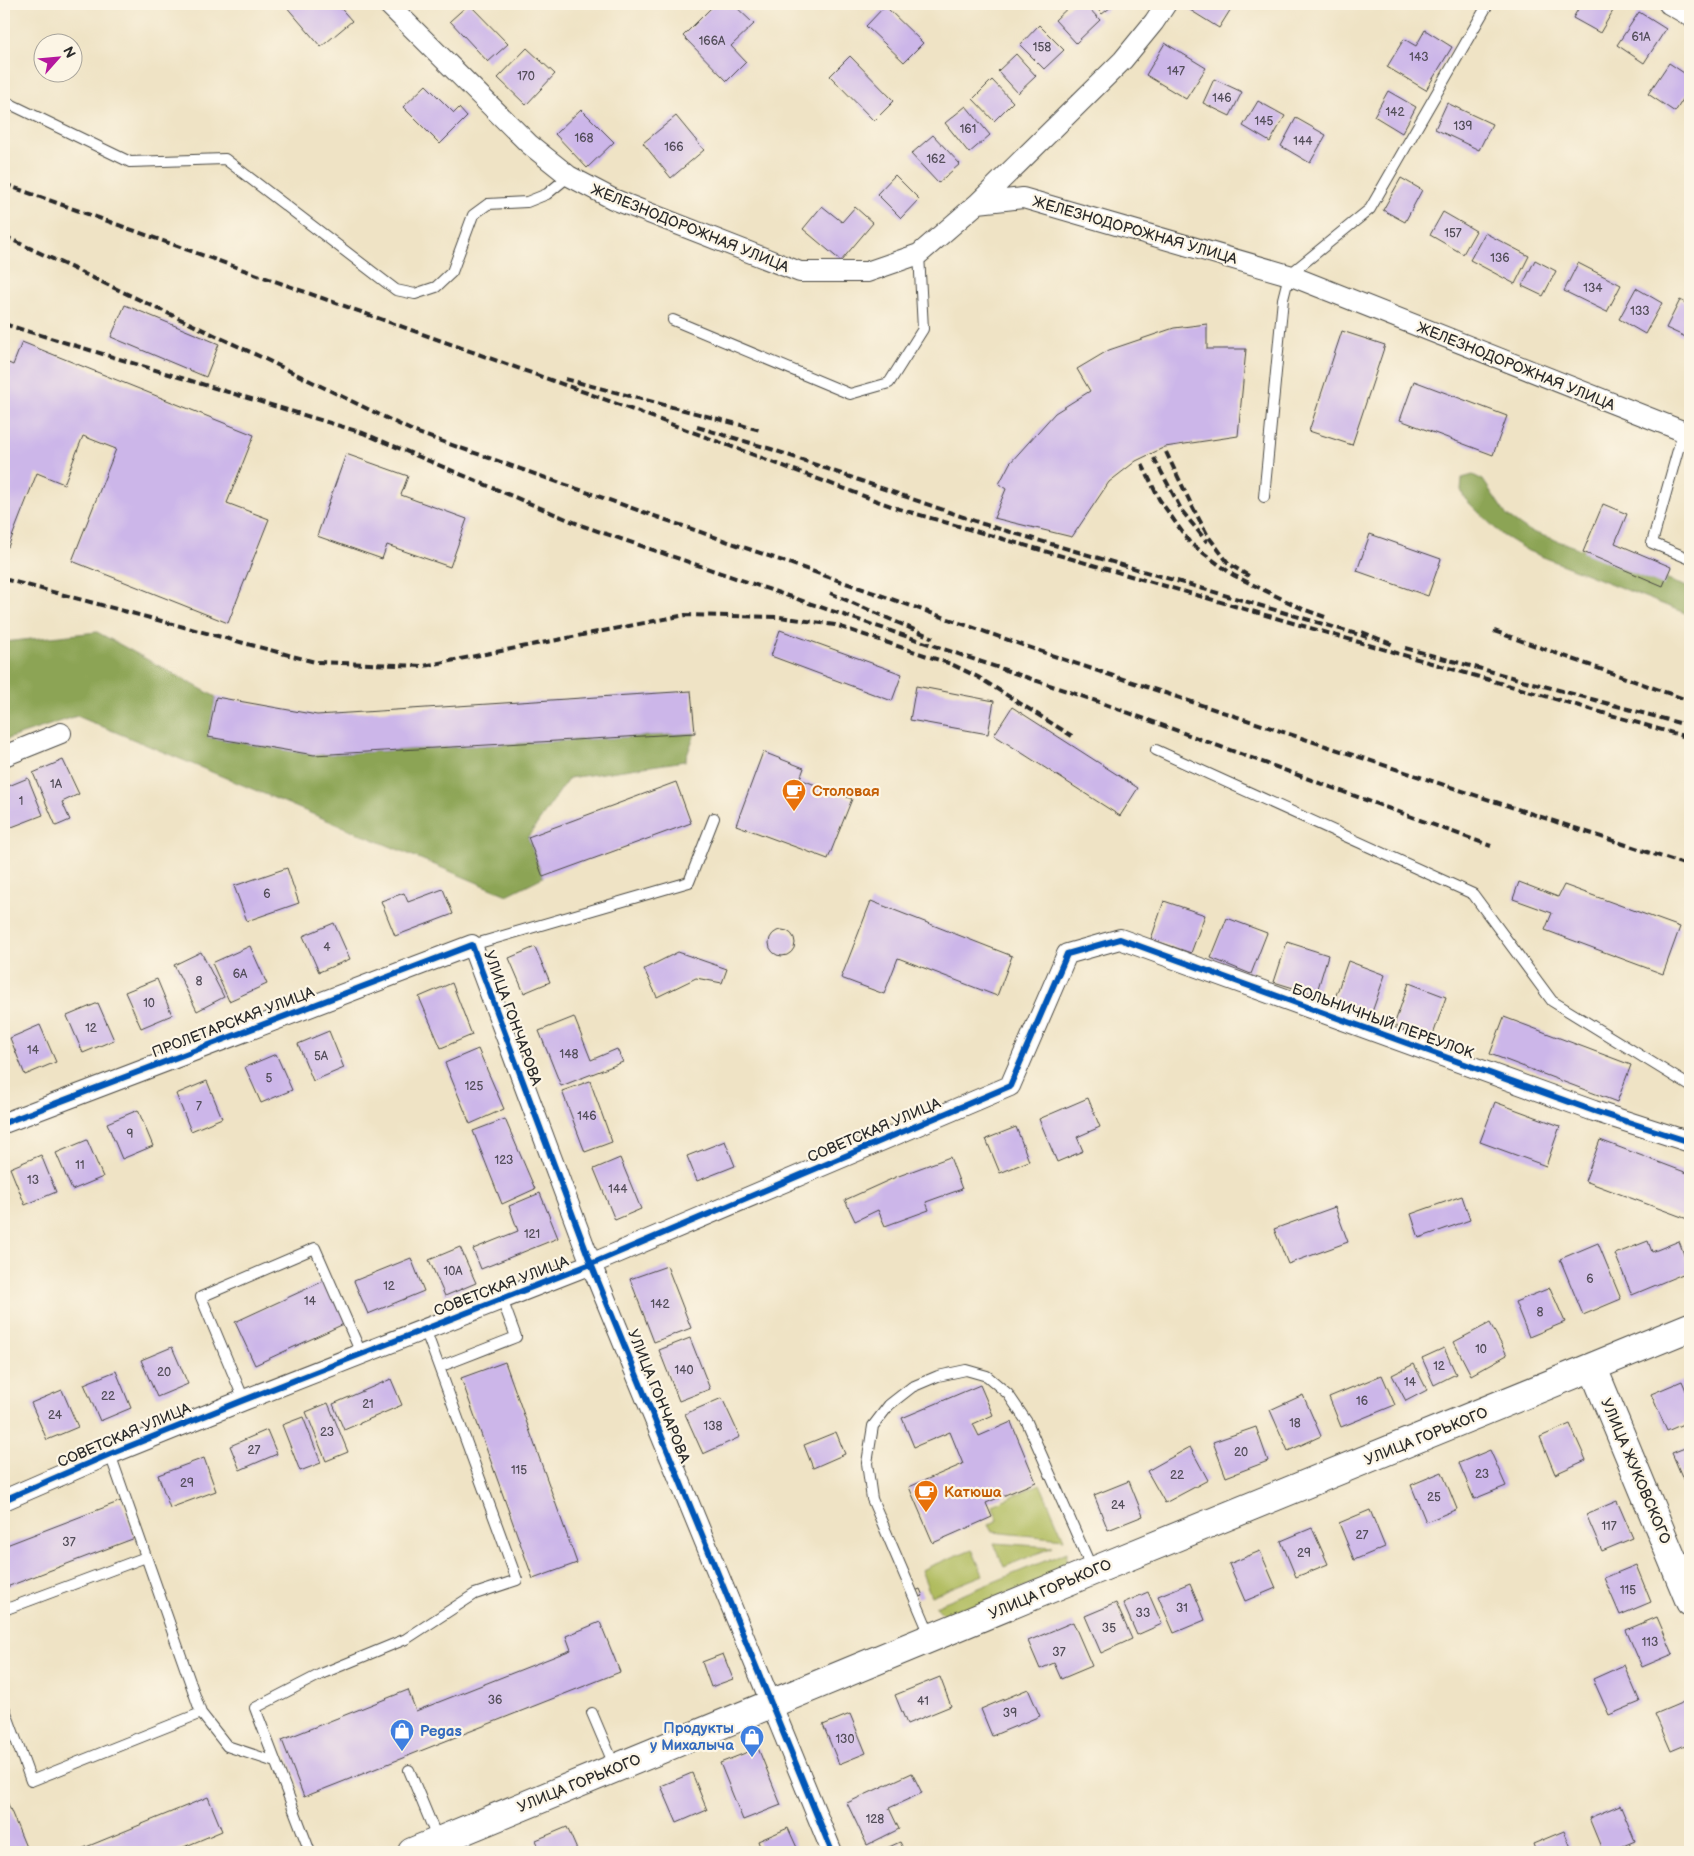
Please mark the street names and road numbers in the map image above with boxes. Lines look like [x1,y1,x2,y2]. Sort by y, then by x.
street label: ЖЕЛЕЗНОДОРОЖНАЯ УЛИЦА [588,180,793,277]
street label: ЖЕЛЕЗНОДОРОЖНАЯ УЛИЦА [1030,192,1240,269]
street label: ЖЕЛЕЗНОДОРОЖНАЯ УЛИЦА [1414,318,1619,415]
street label: УЛИЦА ГОНЧАРОВА [479,948,546,1089]
street label: БОЛЬНИЧНЫЙ ПЕРЕУЛОК [1289,980,1477,1063]
street label: ПРОЛЕТАРСКАЯ УЛИЦА [149,982,318,1062]
street label: СОВЕТСКАЯ УЛИЦА [805,1093,944,1167]
street label: СОВЕТСКАЯ УЛИЦА [431,1252,572,1321]
street label: УЛИЦА ГОНЧАРОВА [623,1327,694,1467]
street label: УЛИЦА ЖУКОВСКОГО [1596,1396,1675,1547]
street label: СОВЕТСКАЯ УЛИЦА [55,1398,194,1472]
street label: УЛИЦА ГОРЬКОГО [1362,1403,1491,1470]
street label: УЛИЦА ГОРЬКОГО [986,1555,1114,1624]
street label: УЛИЦА ГОРЬКОГО [515,1750,644,1817]

